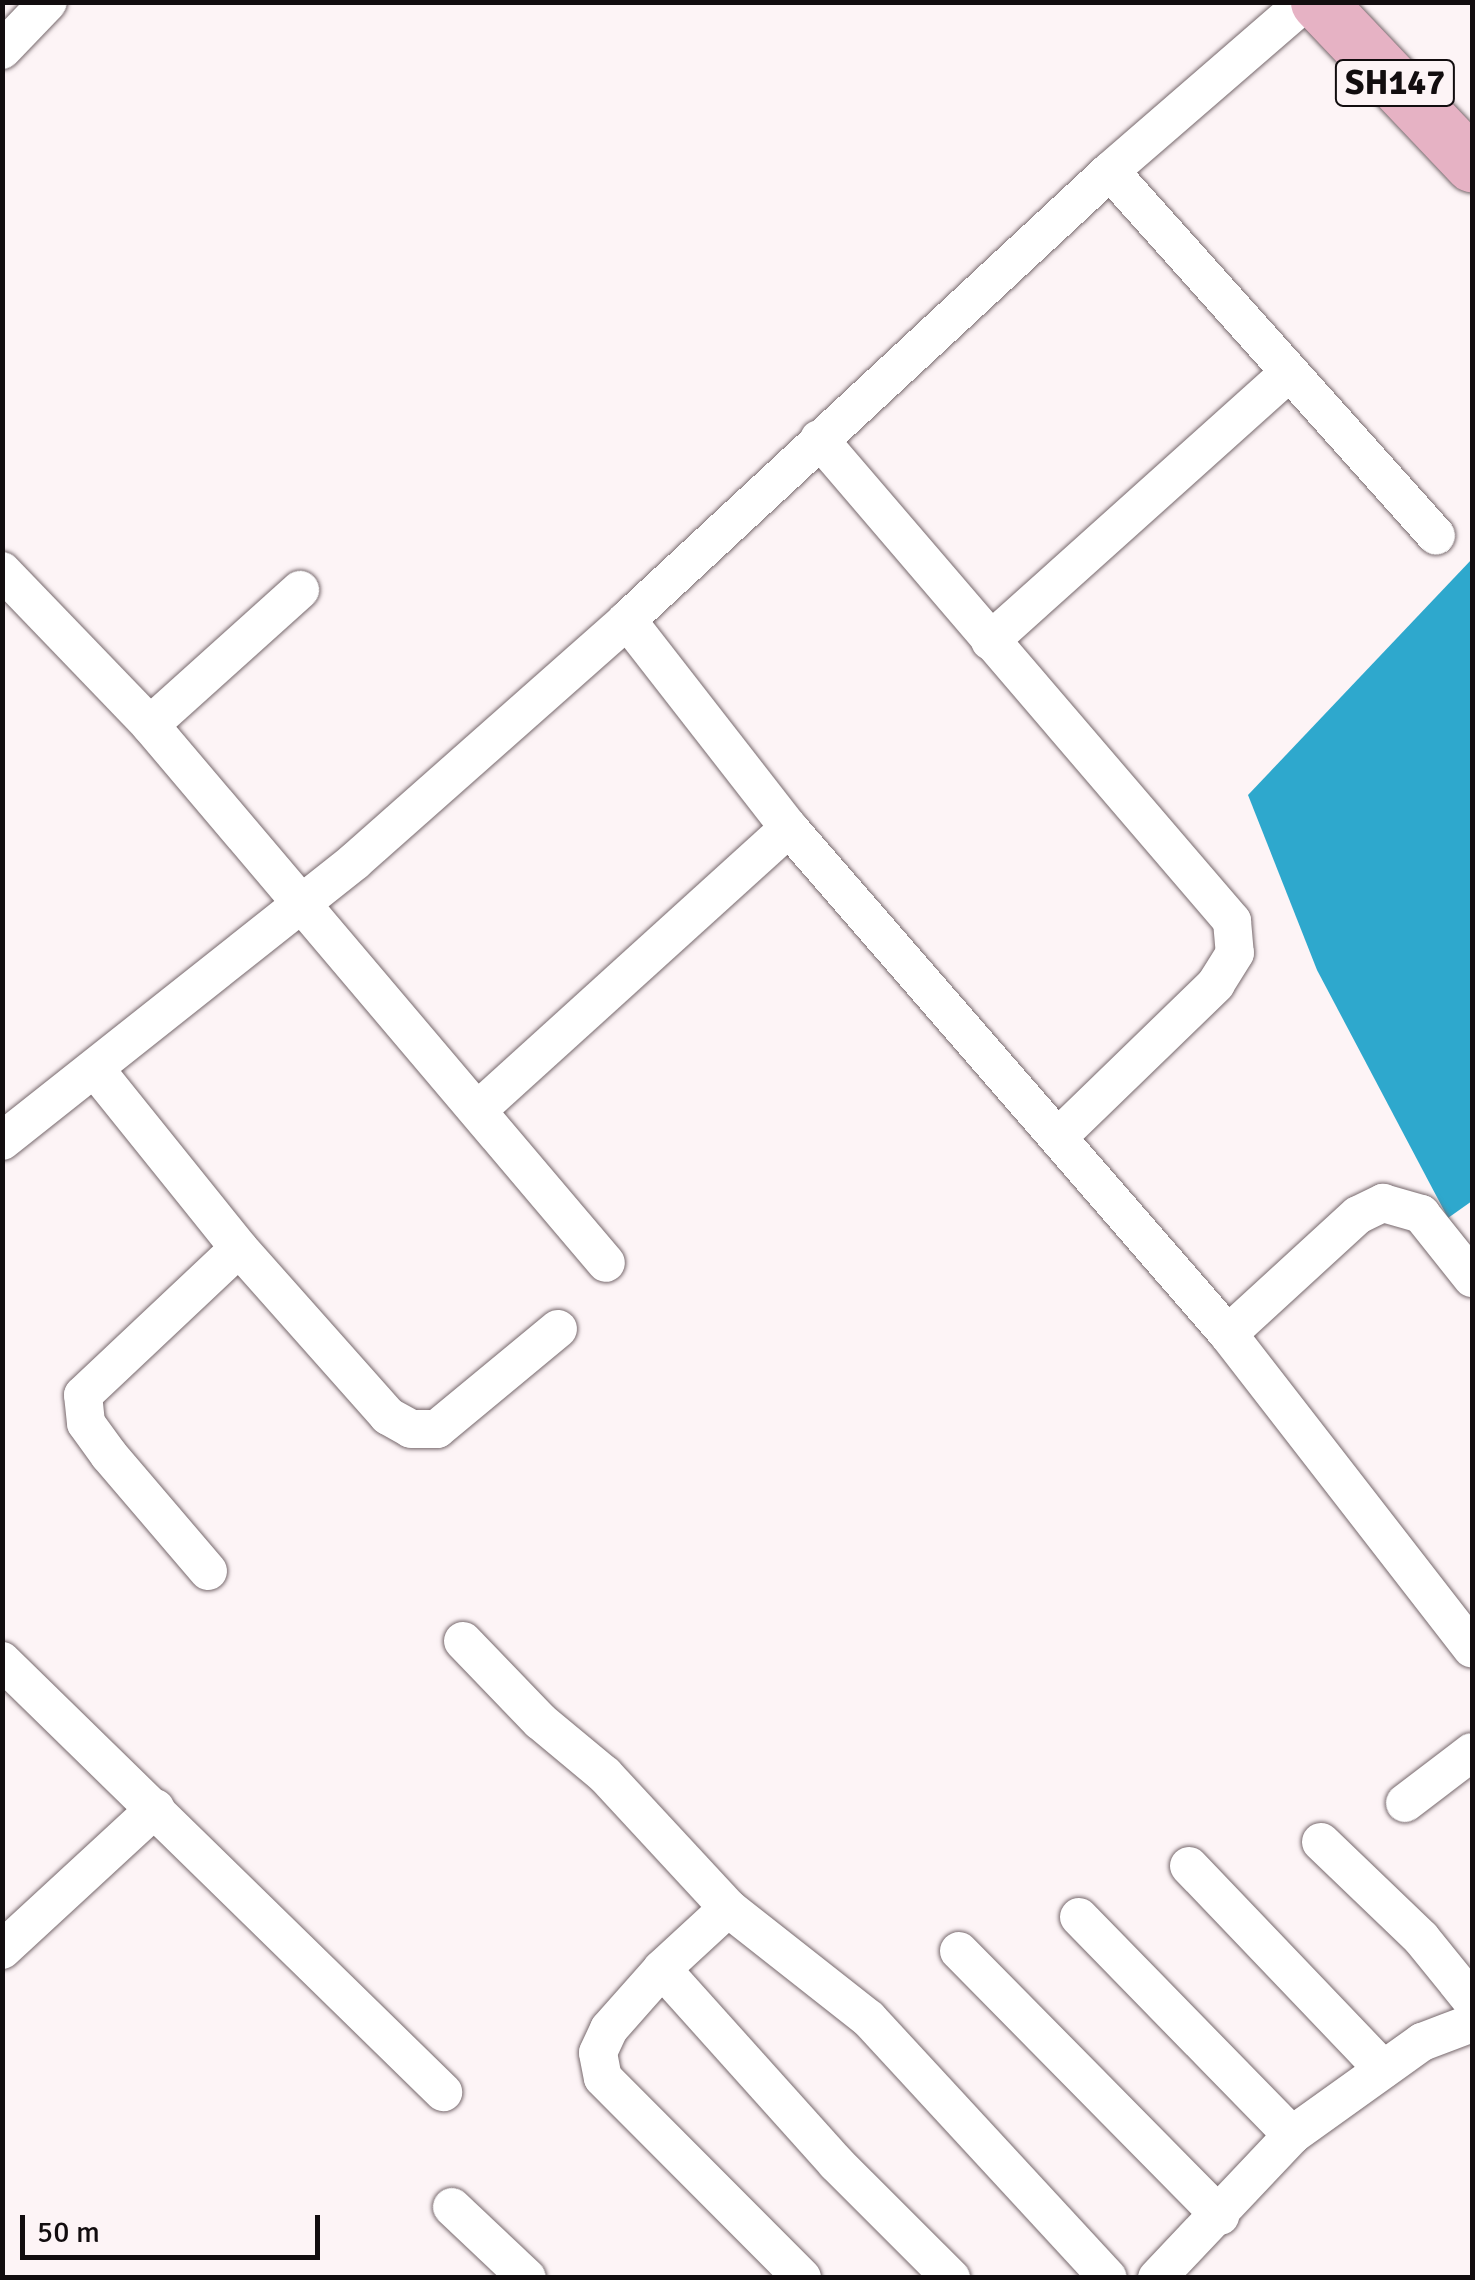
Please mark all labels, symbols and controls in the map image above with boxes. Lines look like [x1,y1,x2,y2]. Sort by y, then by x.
road number: SH147 [1332,53,1458,113]
scale bar [25,2195,325,2257]
text: 50 m [37,2214,100,2251]

